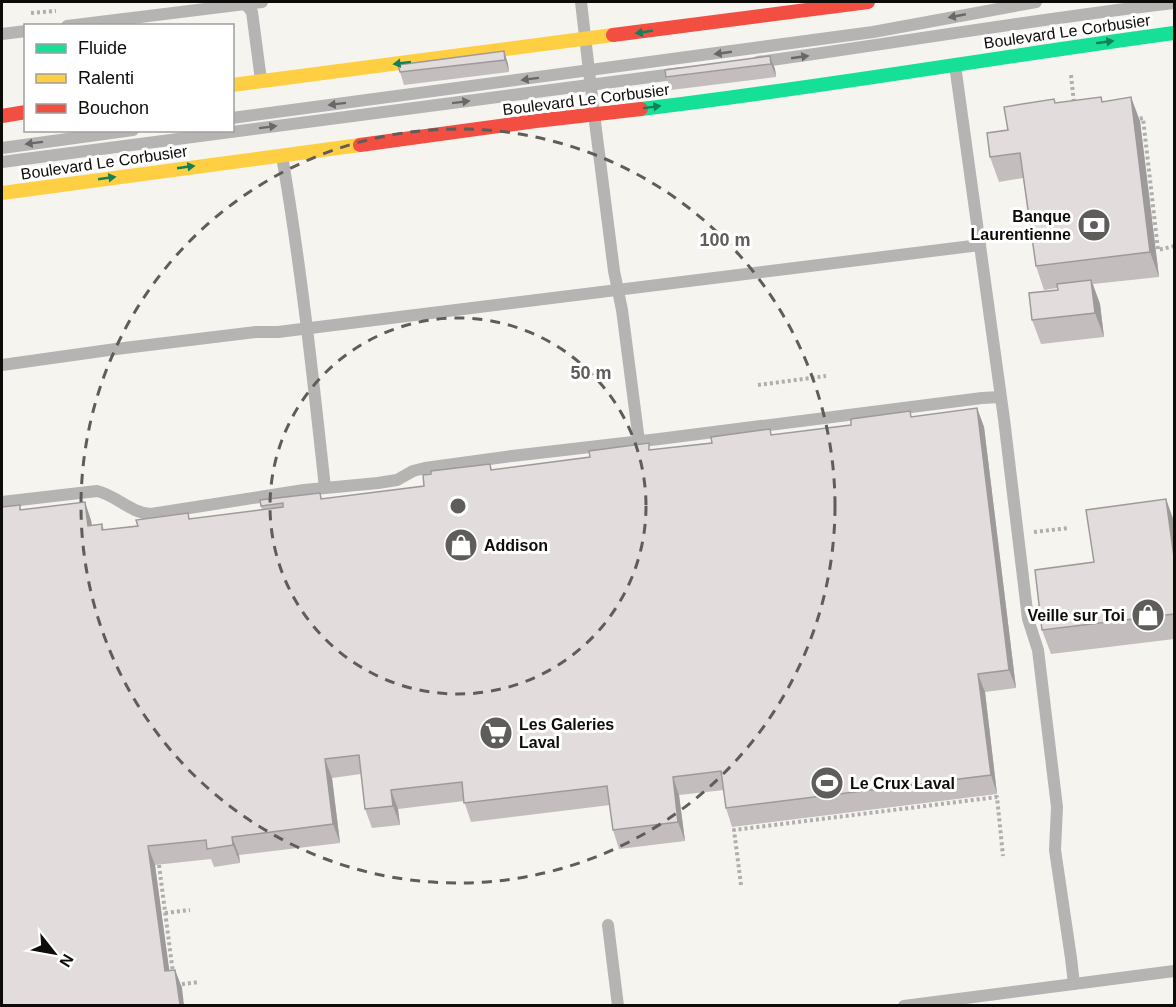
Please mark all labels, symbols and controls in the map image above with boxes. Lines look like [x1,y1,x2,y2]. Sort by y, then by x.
street label: Boulevard Le Corbusier [983,11,1152,52]
one-way arrow [948,12,967,21]
legend [24,24,234,132]
one-way arrow [634,27,653,36]
one-way arrow [1095,37,1114,47]
text: Fluide [78,38,127,58]
one-way arrow [714,48,733,57]
one-way arrow [791,52,810,61]
one-way arrow [393,59,412,68]
text: Ralenti [78,68,134,88]
one-way arrow [521,74,540,84]
street label: Boulevard Le Corbusier [502,81,671,118]
one-way arrow [452,97,471,107]
text: Bouchon [78,98,149,118]
one-way arrow [327,99,346,109]
one-way arrow [643,103,662,112]
one-way arrow [258,123,277,132]
one-way arrow [24,139,43,148]
street label: Boulevard Le Corbusier [20,142,189,183]
one-way arrow [177,163,196,172]
one-way arrow [97,174,116,183]
bank icon: Banque Laurentienne [1076,207,1112,243]
place label: Banque Laurentienne [971,208,1071,243]
text: 100 m [699,230,751,250]
text: 50 m [570,363,612,383]
centre of rings [448,496,468,516]
shop icon: Addison [443,527,479,563]
place label: Addison [484,537,548,554]
shop icon: Veille sur Toi [1130,597,1166,633]
place label: Veille sur Toi [1027,607,1125,624]
supermarket icon: Les Galeries Laval [478,715,514,751]
place label: Les Galeries Laval [519,716,614,751]
sports icon: Le Crux Laval [809,765,845,801]
place label: Le Crux Laval [850,775,955,792]
north arrow [24,923,84,983]
text: N [56,951,77,970]

